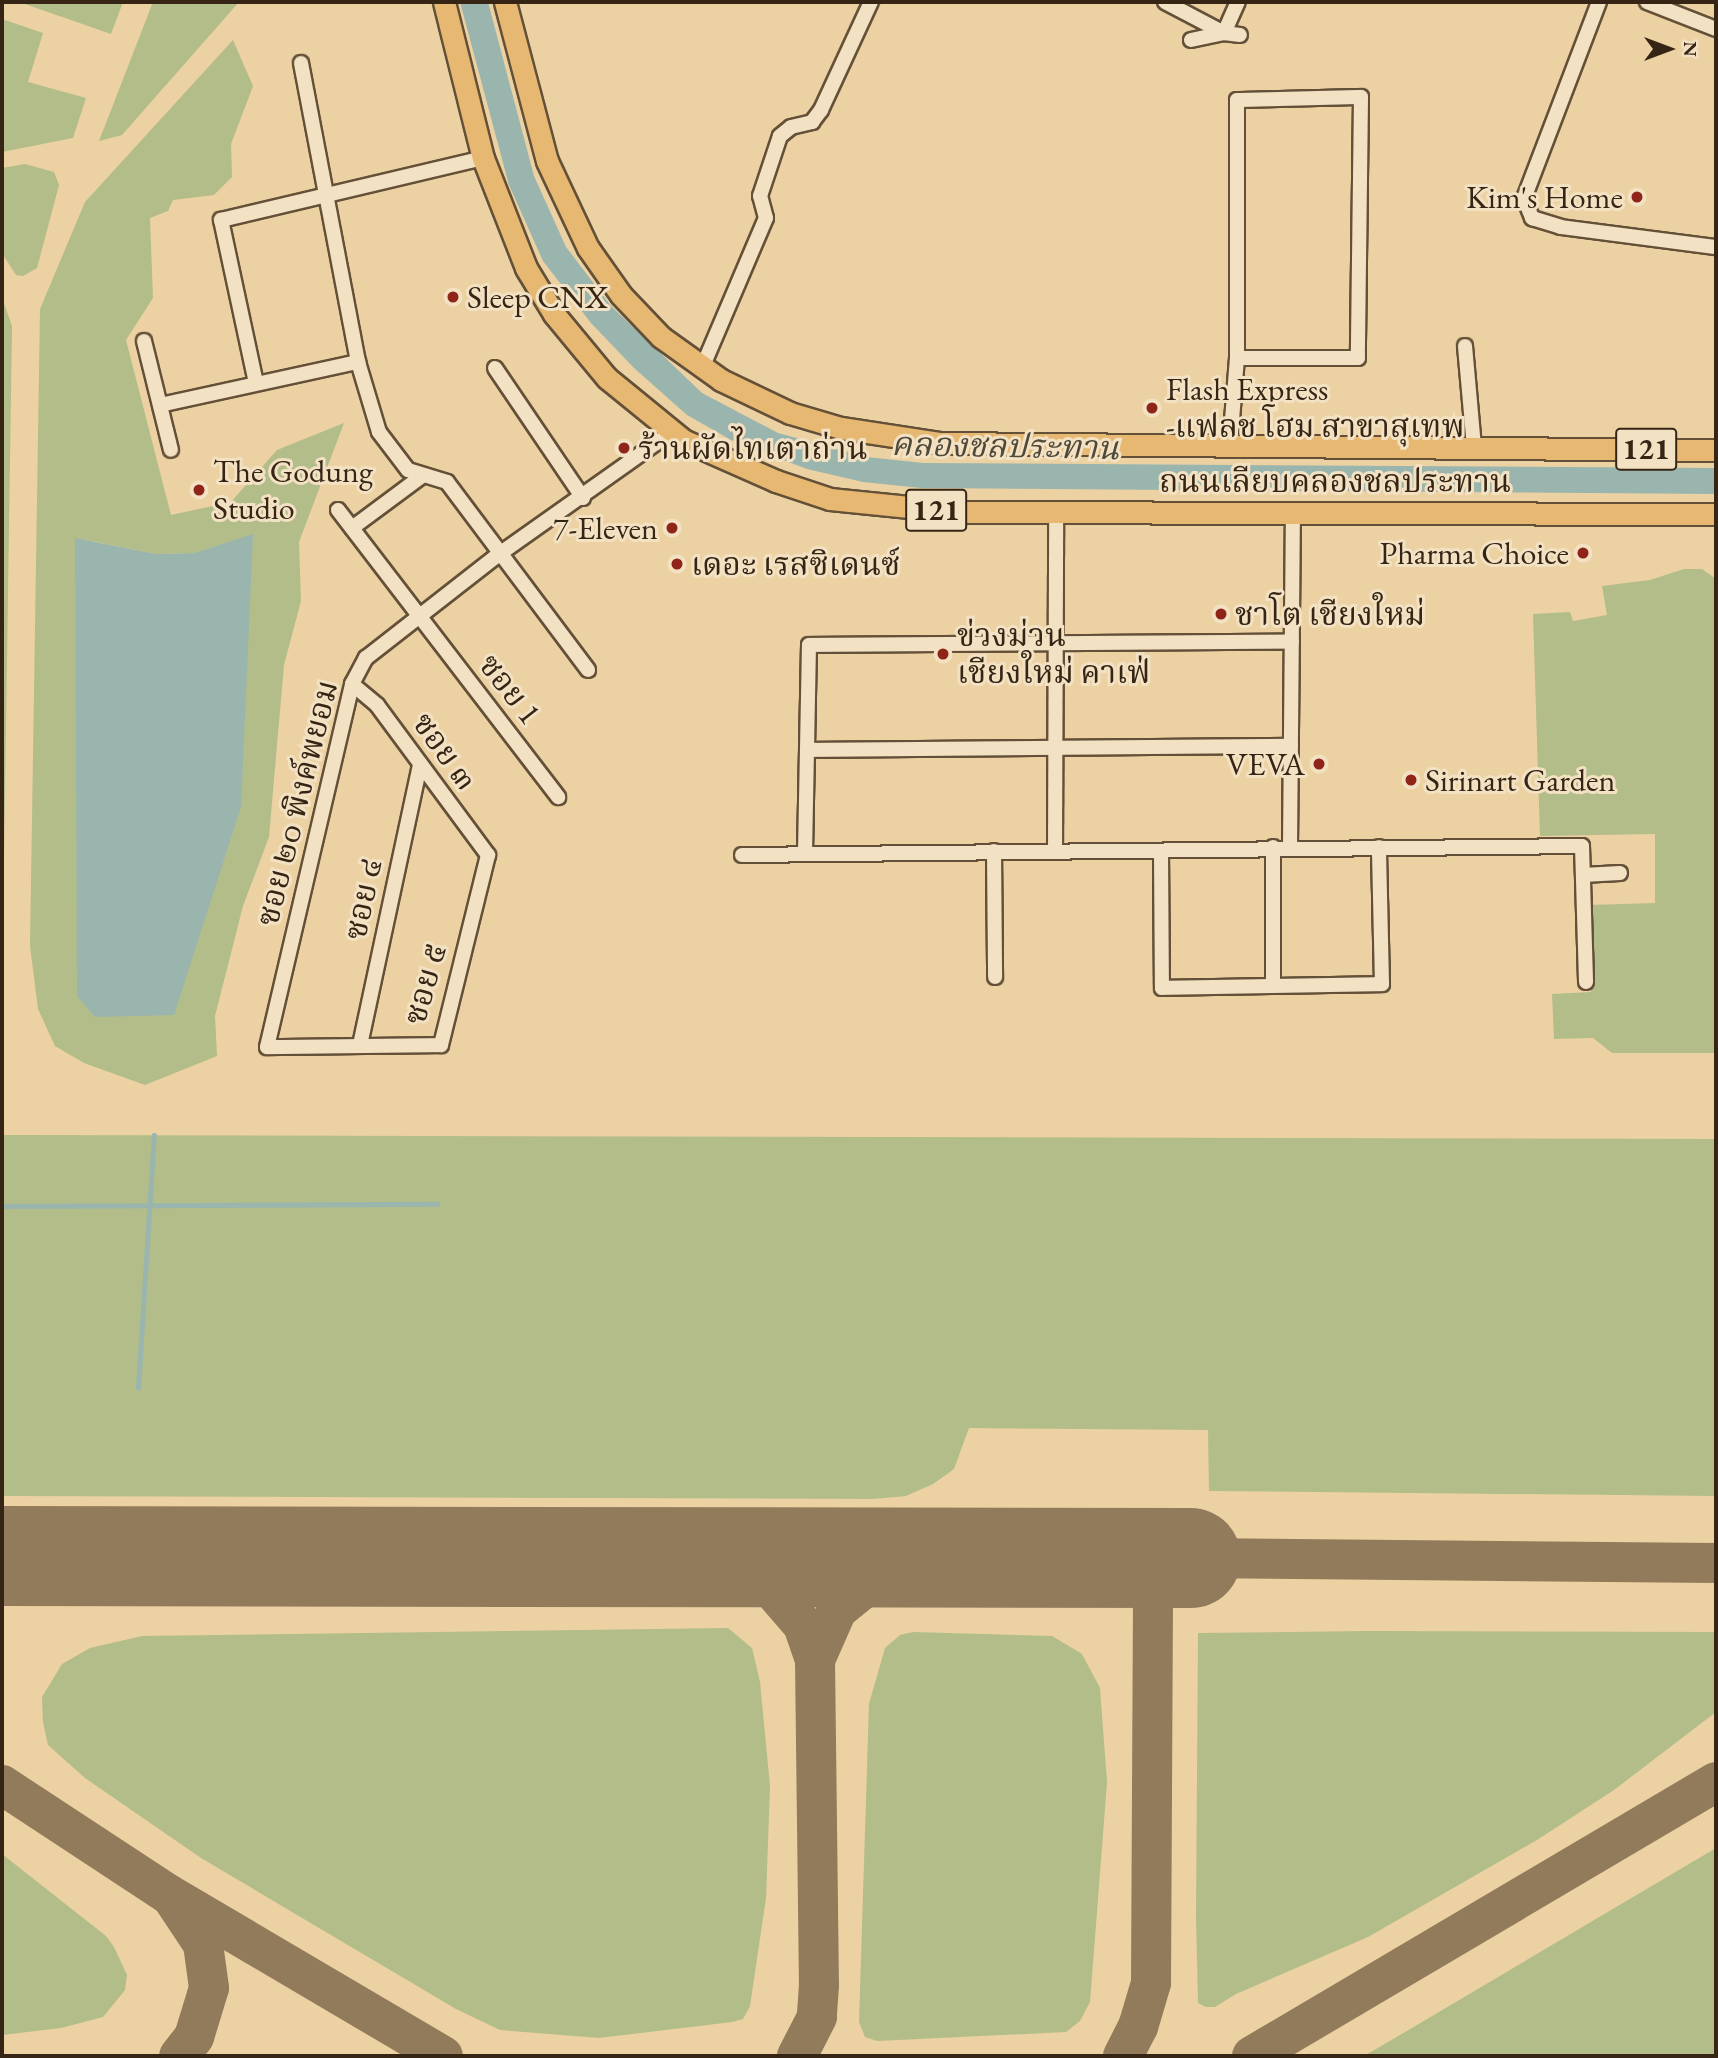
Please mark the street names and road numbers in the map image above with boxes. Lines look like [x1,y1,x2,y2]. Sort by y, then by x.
road number: 121 [1614,422,1678,476]
street label: ถนนเลียบคลองชลประทาน [1159,462,1511,500]
road number: 121 [904,484,968,537]
street label: ซอย 1 [471,646,549,732]
street label: ซอย ๒๐ พิงค์พยอม [248,676,346,930]
street label: ซอย ๓ [404,705,486,797]
street label: ซอย ๔ [336,855,390,943]
street label: ซอย ๕ [395,939,455,1029]

